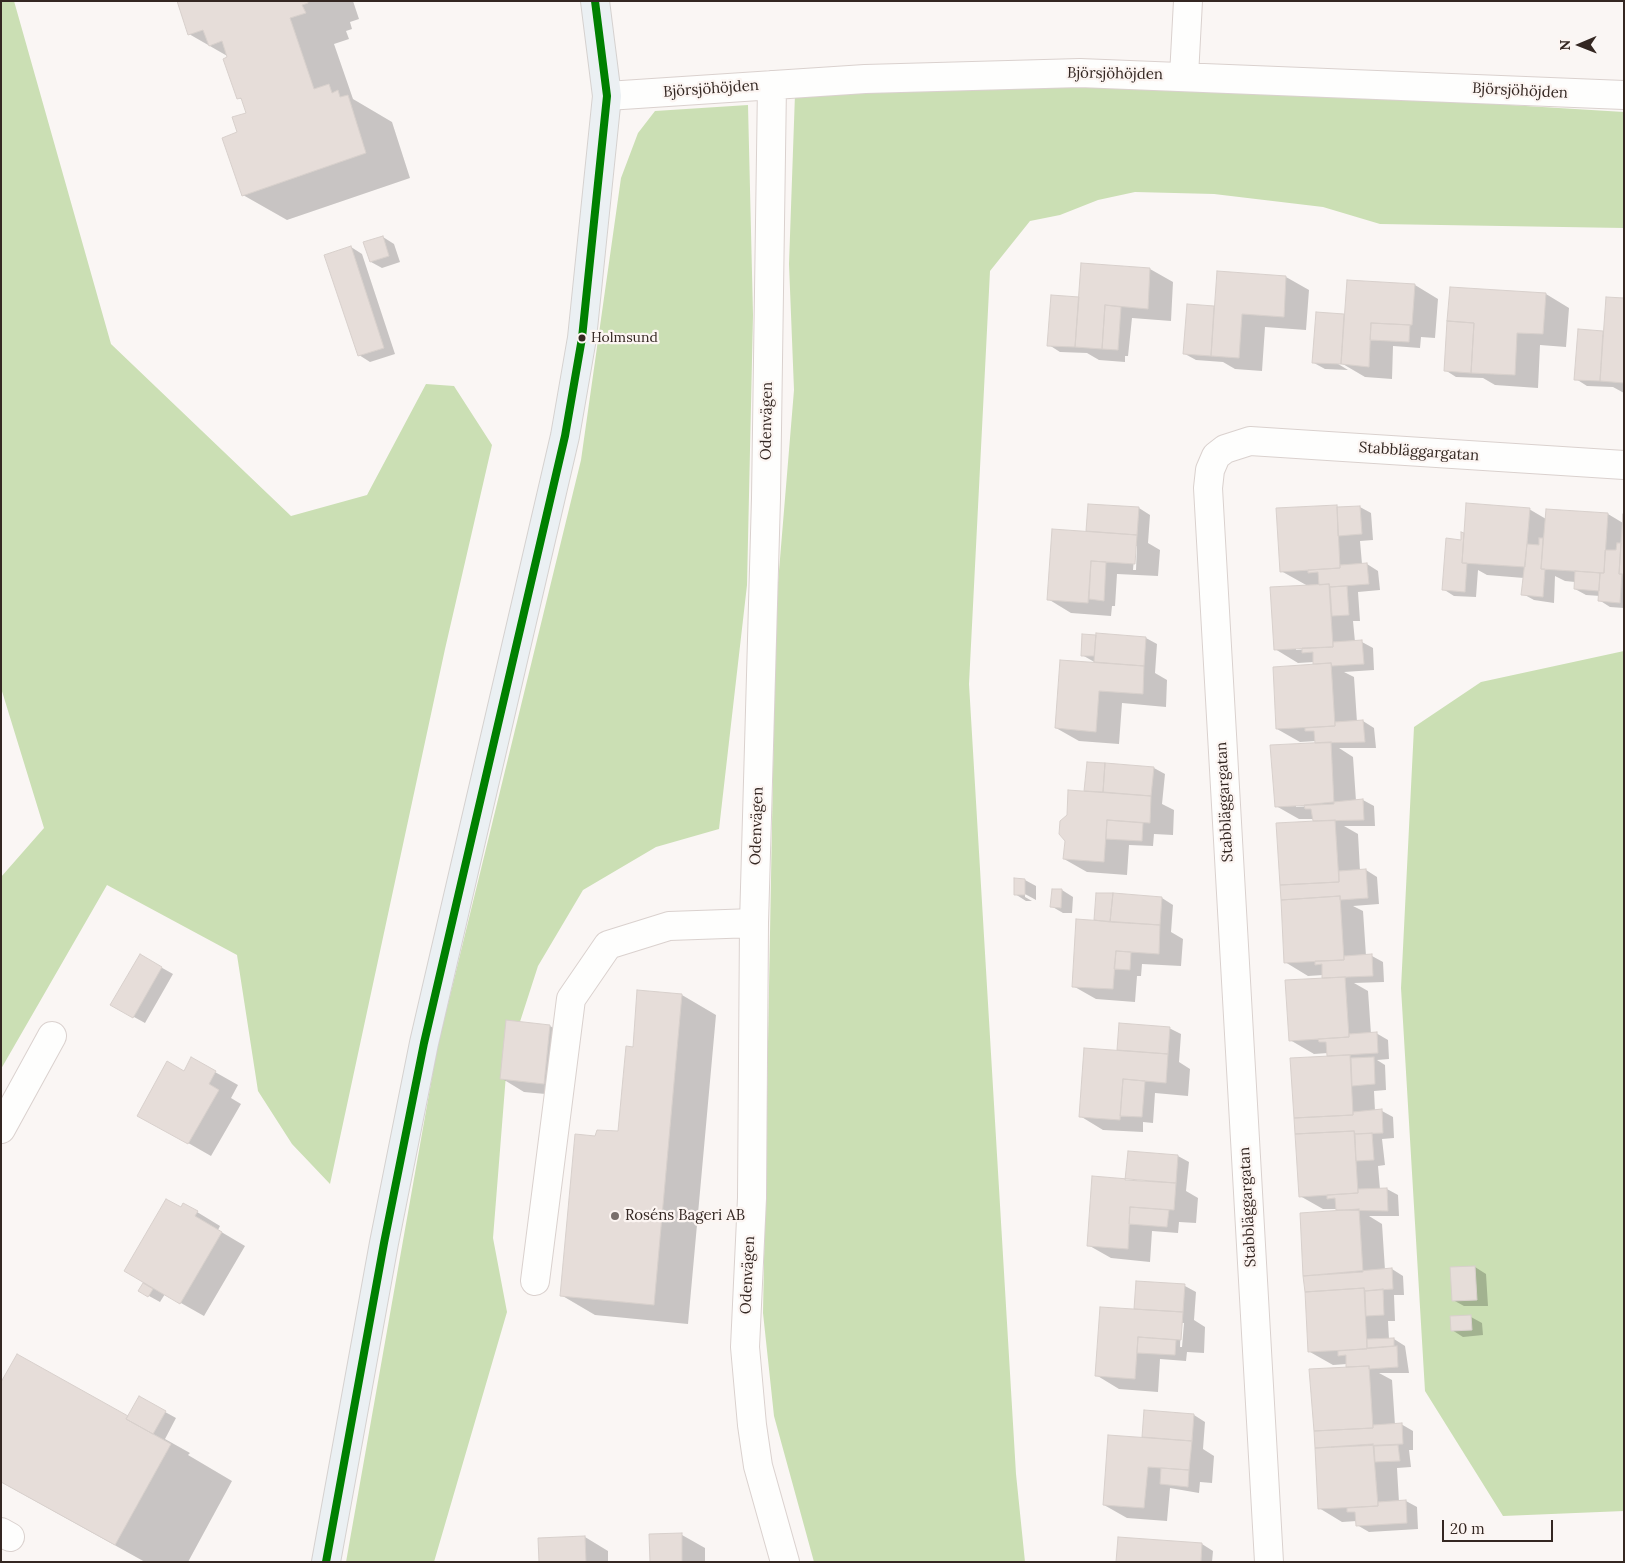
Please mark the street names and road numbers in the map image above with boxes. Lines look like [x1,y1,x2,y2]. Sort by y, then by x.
street label: Björsjöhöjden [1067,64,1163,84]
street label: Björsjöhöjden [663,77,759,101]
street label: Björsjöhöjden [1472,80,1568,102]
street label: Odenvägen [757,382,777,460]
street label: Stabbläggargatan [1358,439,1480,465]
street label: Stabbläggargatan [1213,741,1237,863]
street label: Odenvägen [747,786,767,866]
street label: Stabbläggargatan [1236,1146,1260,1268]
street label: Odenvägen [737,1235,759,1315]

